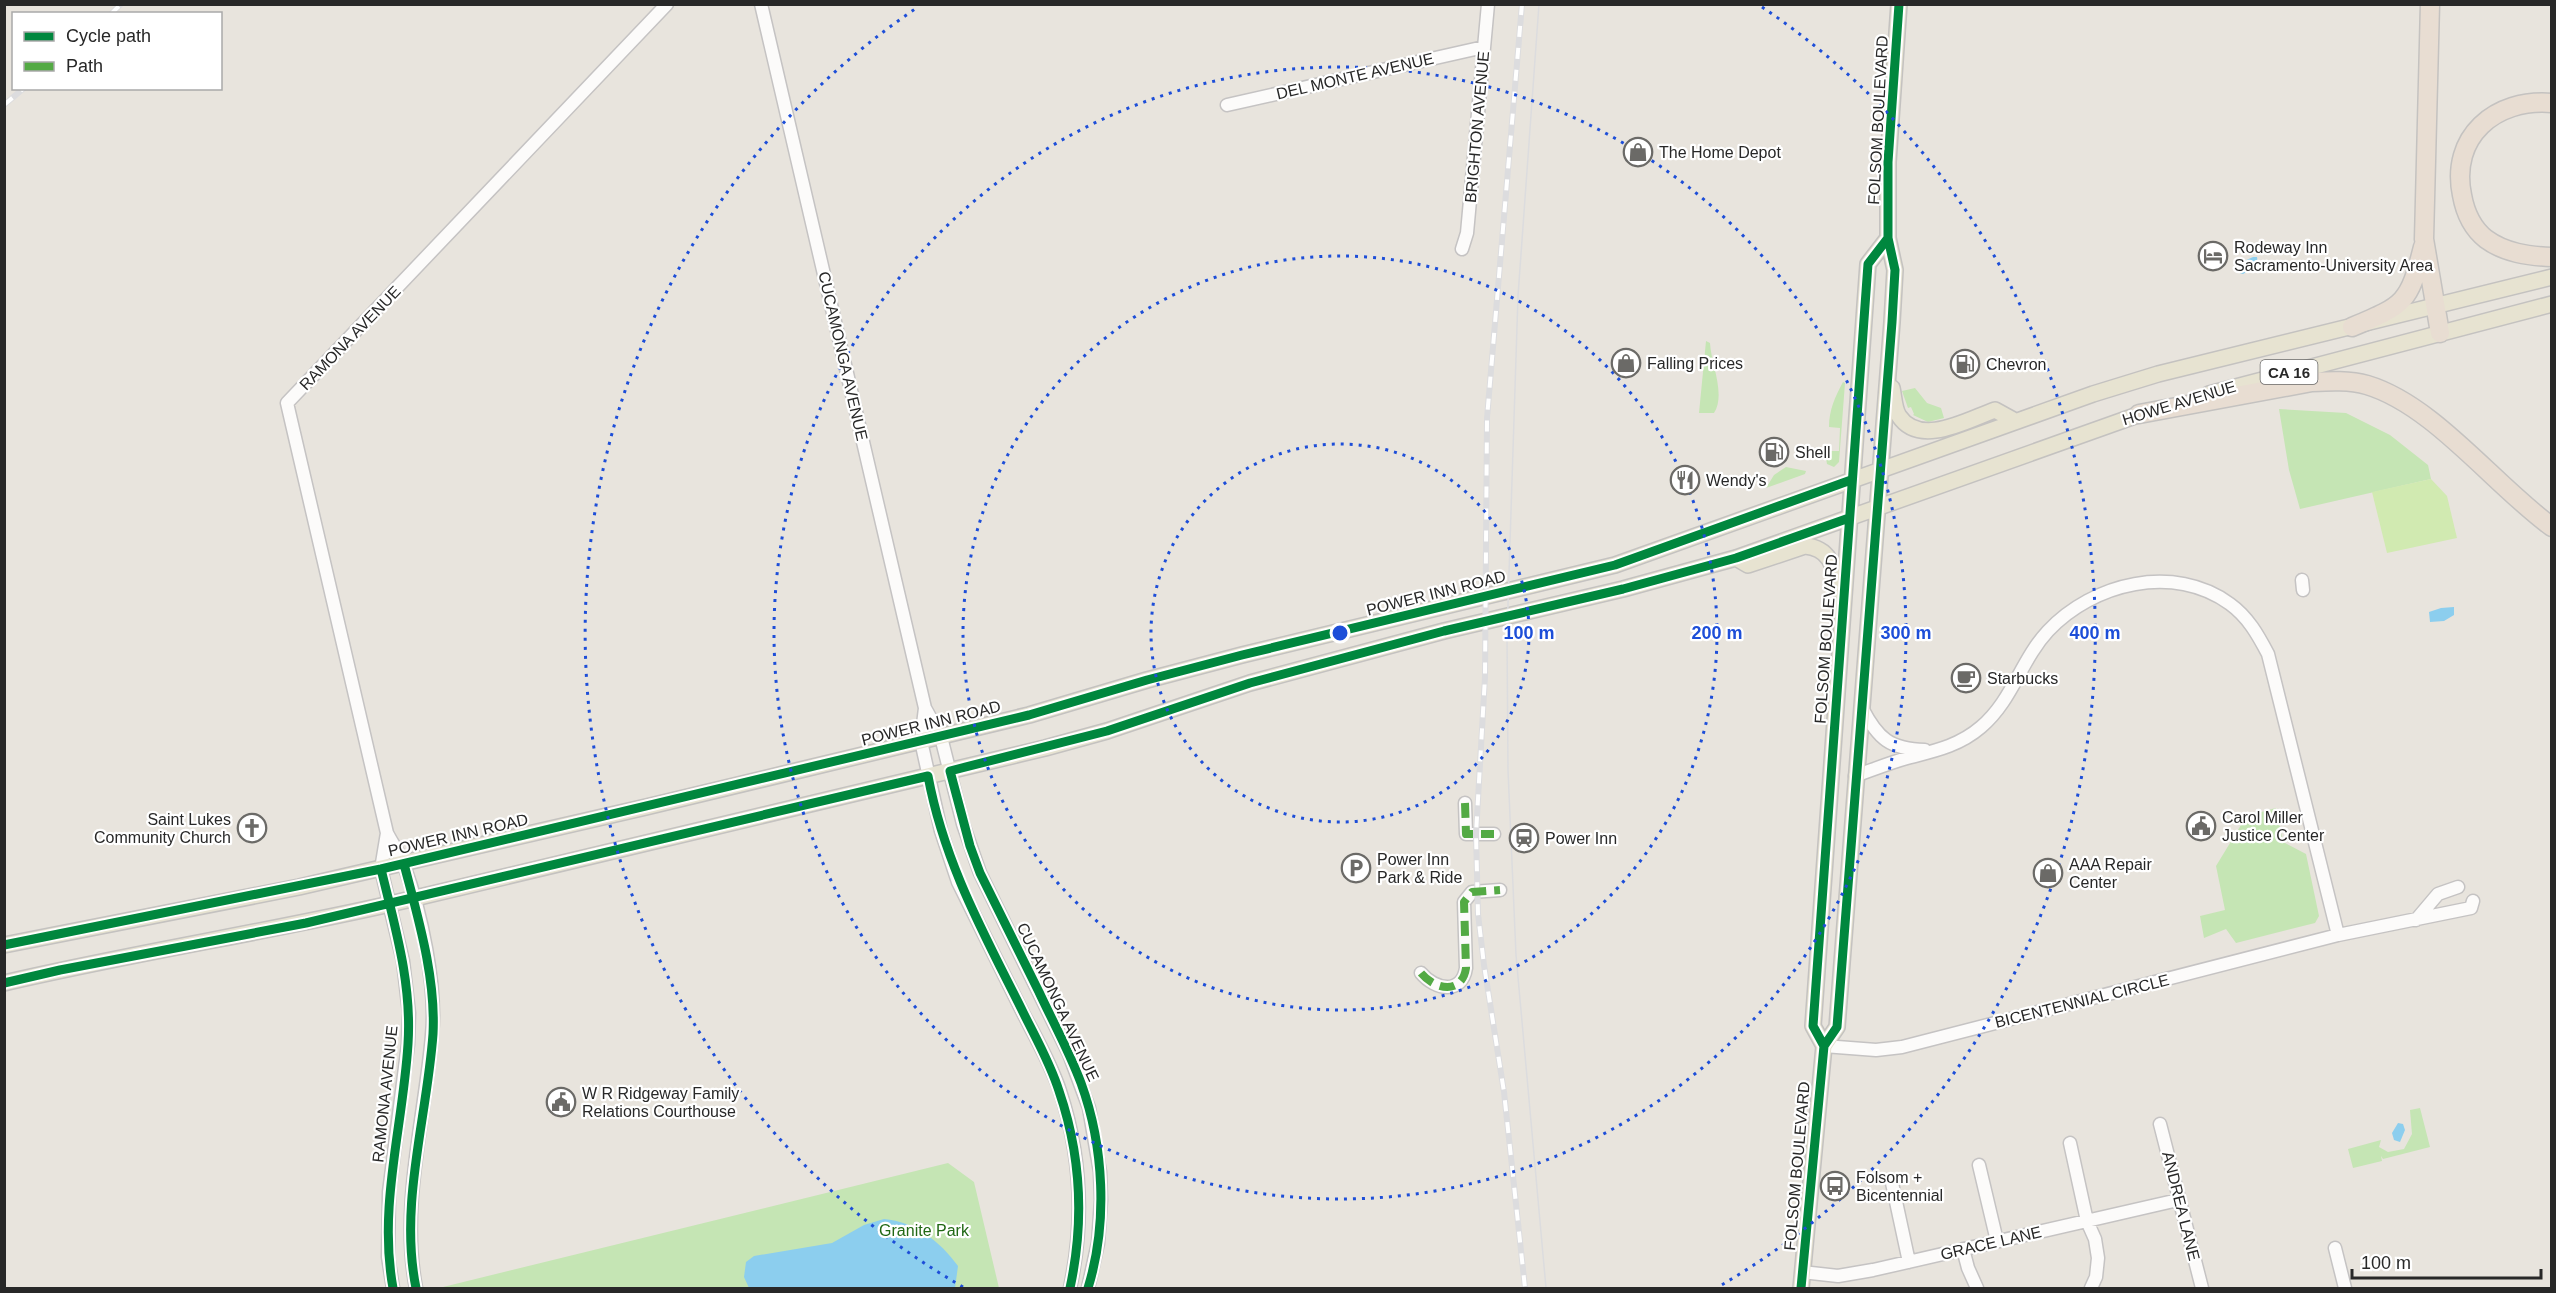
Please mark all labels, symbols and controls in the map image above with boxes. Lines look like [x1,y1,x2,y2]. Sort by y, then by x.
legend [12,12,222,90]
text: Cycle path [66,26,151,46]
street label: FOLSOM BOULEVARD [1865,35,1891,205]
street label: DEL MONTE AVENUE [1275,50,1435,102]
street label: BRIGHTON AVENUE [1462,50,1492,204]
text: Path [66,56,103,76]
shop icon: The Home Depot [1622,136,1654,168]
place label: The Home Depot [1659,144,1781,161]
place label: Rodeway Inn Sacramento-University Area [2234,239,2433,274]
hotel icon: Rodeway Inn Sacramento-University Area [2197,240,2229,272]
street label: CUCAMONGA AVENUE [815,270,871,442]
street label: RAMONA AVENUE [296,283,404,393]
shop icon: Falling Prices [1610,347,1642,379]
fuel station icon: Chevron [1949,348,1981,380]
place label: Falling Prices [1647,355,1743,372]
place label: Chevron [1986,356,2046,373]
road number: CA 16 [2260,360,2318,384]
street label: HOWE AVENUE [2120,378,2238,428]
fuel station icon: Shell [1758,436,1790,468]
place label: Shell [1795,444,1831,461]
restaurant icon: Wendy's [1669,464,1701,496]
place label: Wendy's [1706,472,1767,489]
street label: FOLSOM BOULEVARD [1812,554,1840,724]
street label: POWER INN ROAD [1365,567,1507,619]
centre of rings [1330,623,1350,643]
text: 100 m [1503,623,1555,643]
text: 200 m [1691,623,1743,643]
text: 300 m [1880,623,1932,643]
text: 400 m [2069,623,2121,643]
cafe icon: Starbucks [1950,662,1982,694]
place label: Starbucks [1987,670,2058,687]
street label: POWER INN ROAD [860,697,1002,749]
place label: Carol Miller Justice Center [2222,809,2325,844]
public building icon: Carol Miller Justice Center [2185,810,2217,842]
place label: Saint Lukes Community Church [94,811,231,846]
street label: POWER INN ROAD [386,811,530,859]
church icon: Saint Lukes Community Church [236,812,268,844]
station icon: Power Inn [1508,822,1540,854]
place label: Power Inn [1545,830,1617,847]
place label: Power Inn Park & Ride [1377,851,1462,886]
parking icon: Power Inn Park & Ride [1340,852,1372,884]
place label: AAA Repair Center [2069,856,2152,891]
shop icon: AAA Repair Center [2032,857,2064,889]
street label: CUCAMONGA AVENUE [1014,920,1102,1084]
street label: BICENTENNIAL CIRCLE [1993,971,2171,1031]
street label: RAMONA AVENUE [369,1025,401,1163]
street label: FOLSOM BOULEVARD [1781,1081,1813,1251]
place label: W R Ridgeway Family Relations Courthouse [582,1085,739,1120]
public building icon: W R Ridgeway Family Relations Courthouse [545,1086,577,1118]
street label: ANDREA LANE [2159,1150,2203,1262]
place label: Folsom + Bicentennial [1856,1169,1943,1204]
bus stop icon: Folsom + Bicentennial [1819,1170,1851,1202]
park label: Granite Park [879,1222,970,1239]
street label: GRACE LANE [1939,1223,2043,1263]
scale bar [2352,1242,2541,1280]
text: 100 m [2361,1253,2411,1273]

